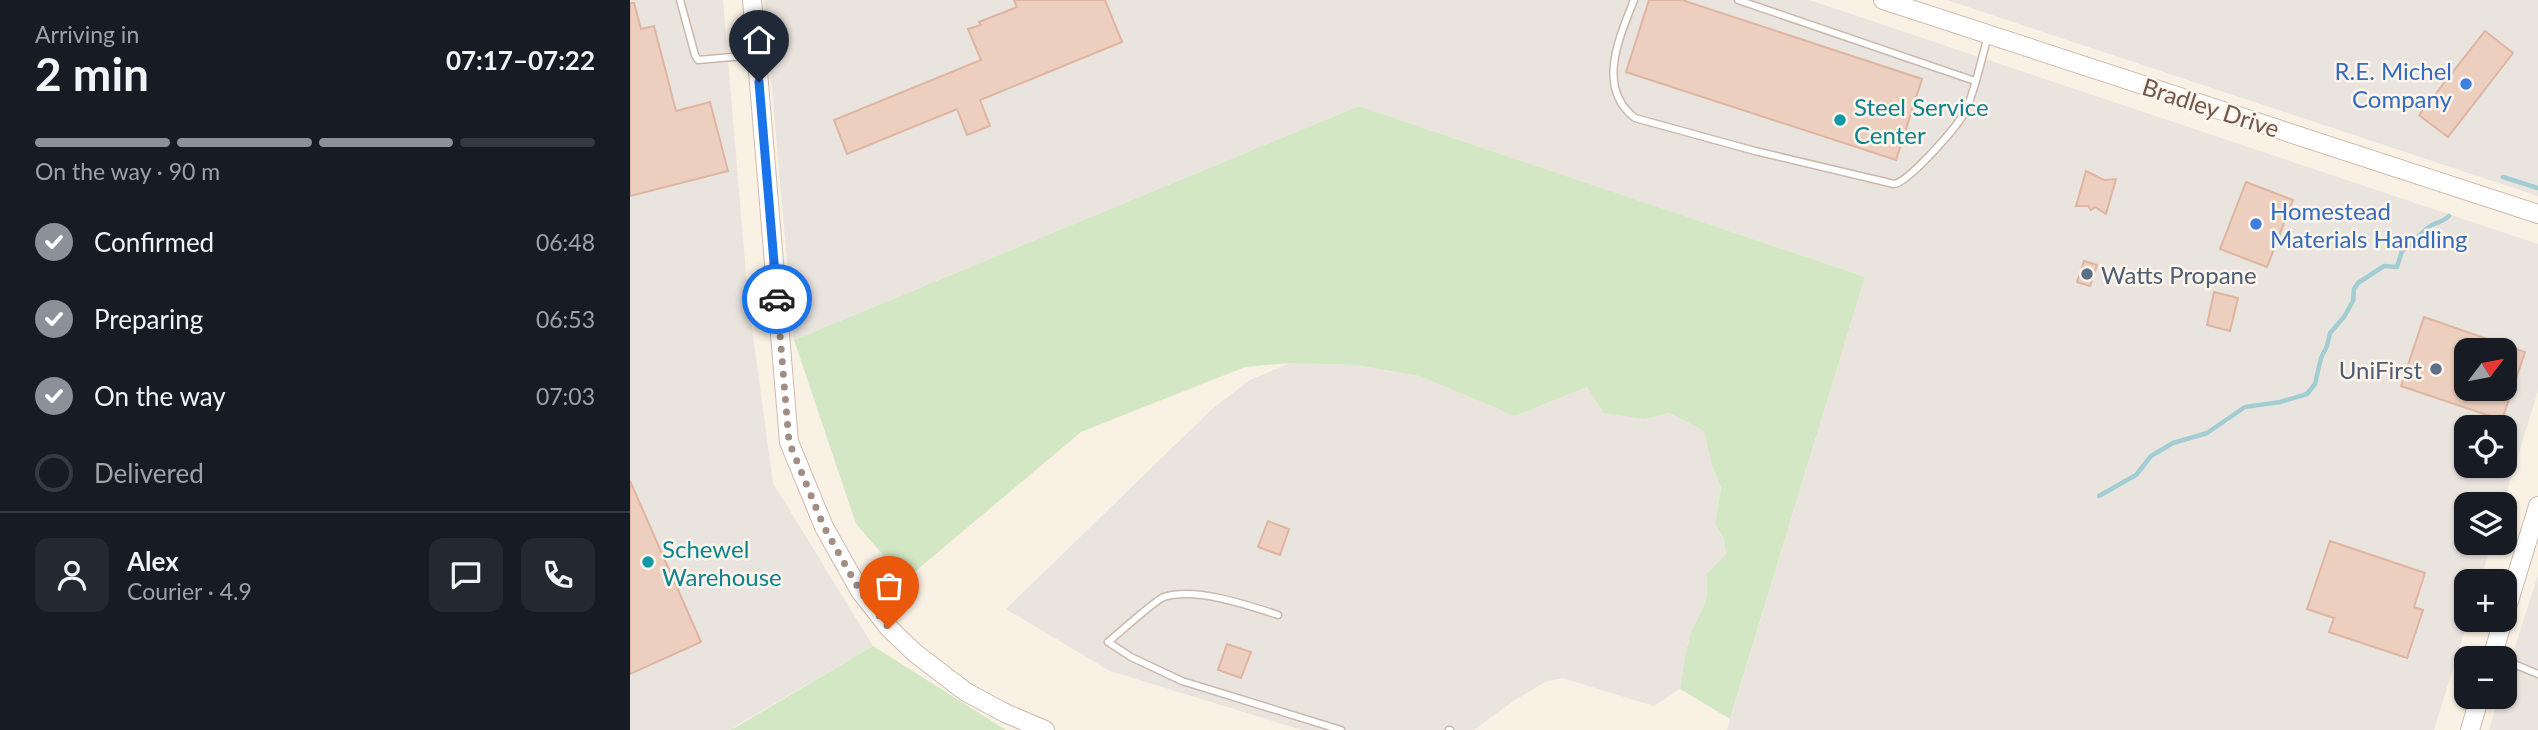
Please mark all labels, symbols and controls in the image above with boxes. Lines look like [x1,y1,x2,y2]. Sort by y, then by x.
pin [729,10,789,82]
text: Arriving in [35,20,139,48]
icon: home [740,21,778,59]
text: 07:17–07:22 [446,44,595,76]
text: 2 min [35,46,149,101]
place label: R.E. Michel Company [2335,56,2453,113]
street label: Bradley Drive [2139,71,2283,143]
marker: R.E. Michel Company [2458,76,2474,92]
place label: Steel Service Center [1854,92,1989,149]
marker: Steel Service Center [1832,112,1848,128]
text: On the way · 90 m [35,157,220,185]
place label: Homestead Materials Handling [2270,196,2468,253]
marker: Homestead Materials Handling [2248,216,2264,232]
icon: check [35,223,73,261]
text: Confirmed [94,226,214,258]
text: 06:48 [536,228,595,256]
place label: Watts Propane [2101,260,2257,289]
courier [742,264,812,334]
marker: Watts Propane [2079,266,2095,282]
icon: car [758,280,796,318]
icon: check [35,300,73,338]
text: Preparing [94,303,203,335]
text: 06:53 [536,305,595,333]
north arrow [2454,338,2516,401]
map controls [2454,338,2517,709]
place label: UniFirst [2339,355,2422,384]
marker: UniFirst [2428,361,2444,377]
icon: check [35,377,73,415]
text: On the way [94,380,226,412]
text: 07:03 [536,382,595,410]
button: locate [2454,415,2517,478]
text: Delivered [94,457,204,489]
button: layers [2454,492,2517,555]
place label: Schewel Warehouse [662,534,782,591]
button: person [35,538,109,612]
button: chat [429,538,503,612]
button: phone [521,538,595,612]
text: Alex [127,545,179,577]
marker: Schewel Warehouse [640,554,656,570]
pin [859,556,919,628]
icon: bag [870,567,908,605]
button: + [2454,569,2517,632]
text: Courier · 4.9 [127,577,252,605]
button: − [2454,646,2517,709]

